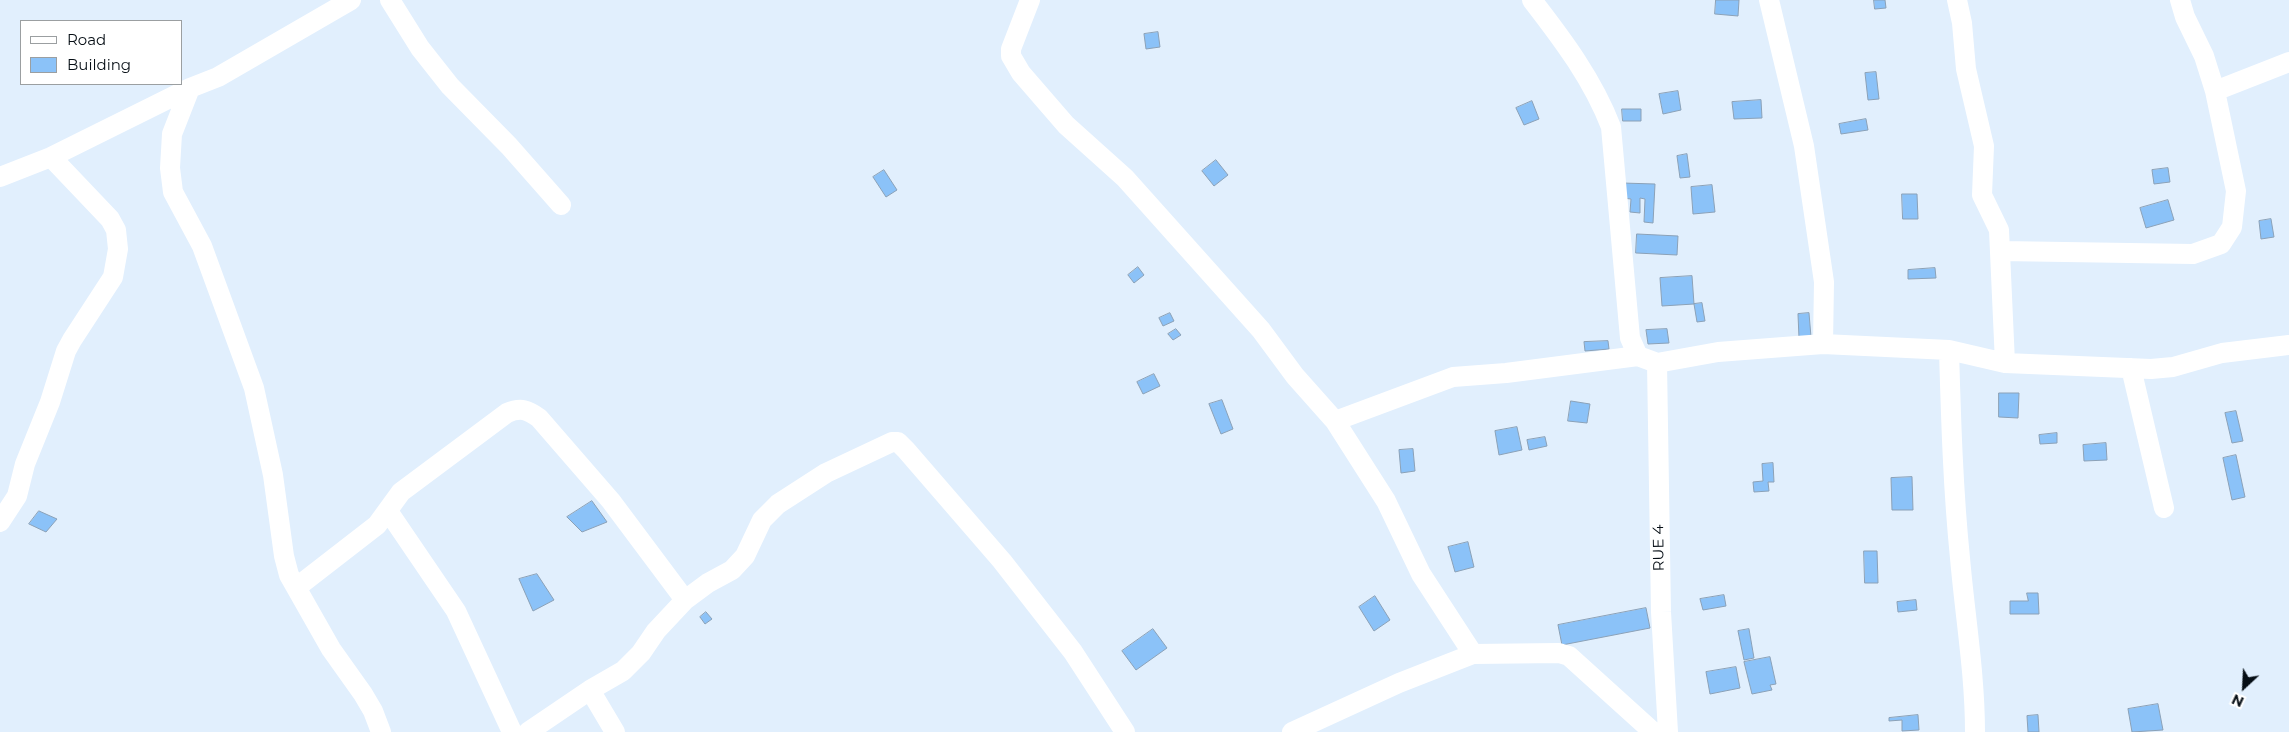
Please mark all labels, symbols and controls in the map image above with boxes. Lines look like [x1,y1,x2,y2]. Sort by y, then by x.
legend [20,20,182,85]
text: Road [67,30,106,49]
text: Building [67,55,131,74]
street label: RUE 4 [1650,525,1668,571]
north arrow [2219,662,2269,712]
text: N [2229,690,2247,711]

